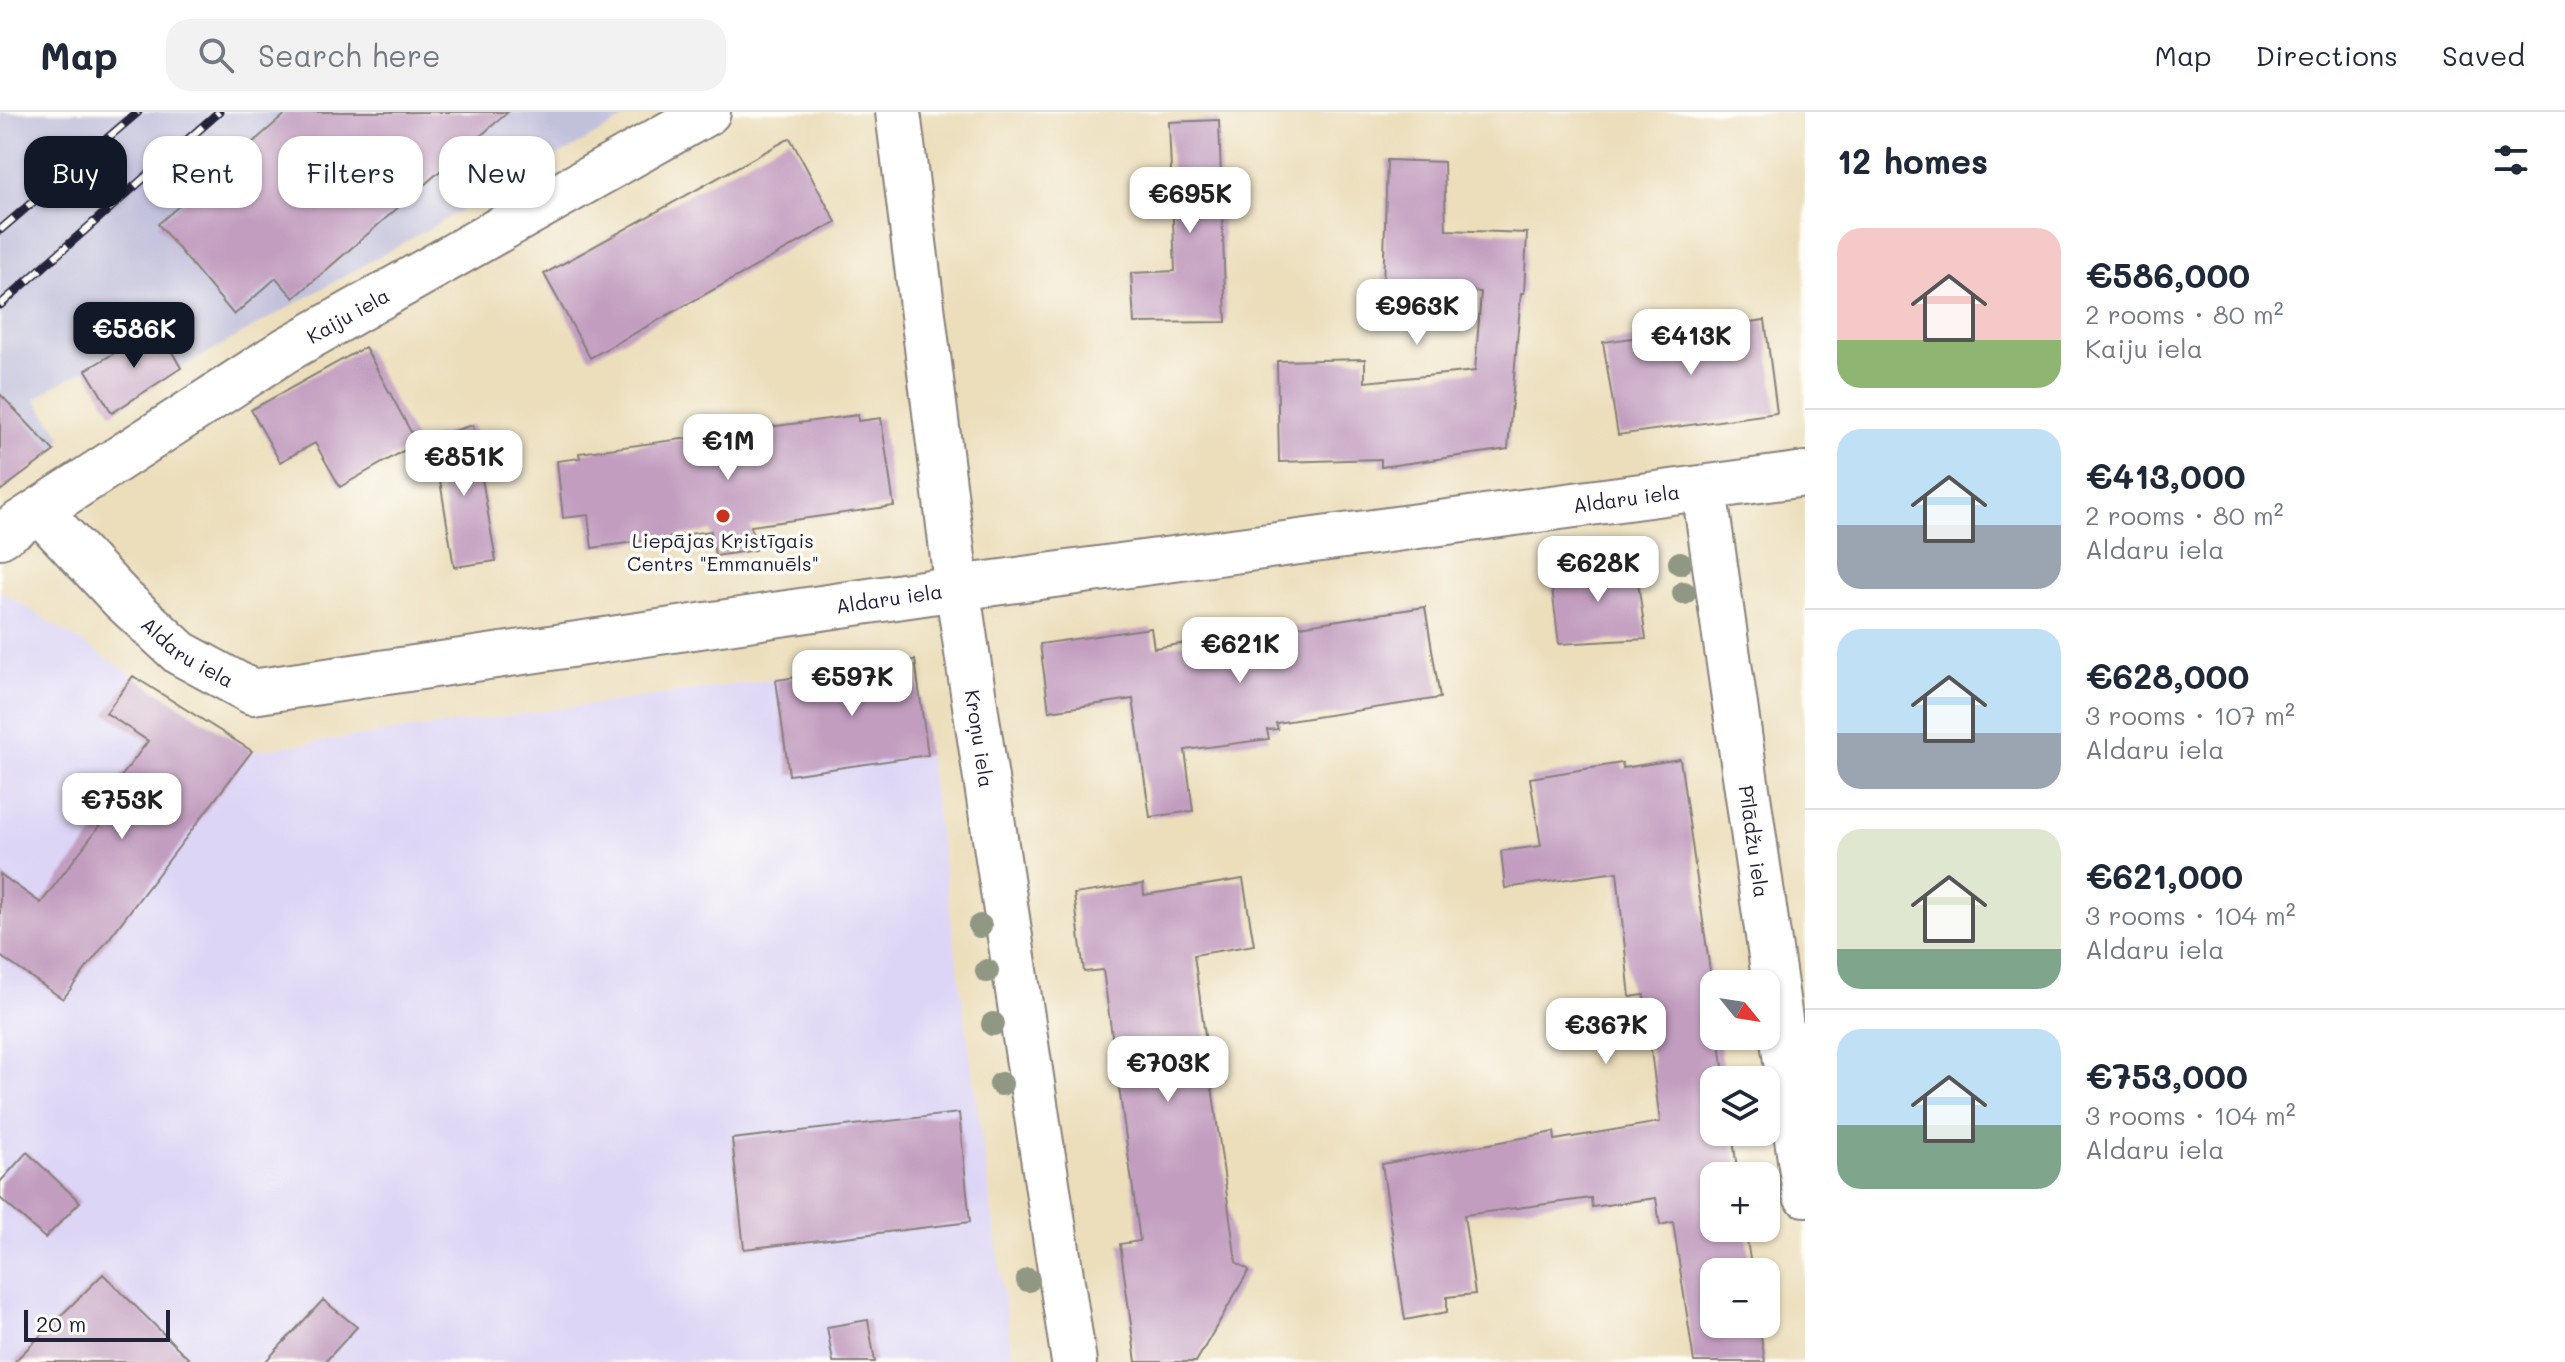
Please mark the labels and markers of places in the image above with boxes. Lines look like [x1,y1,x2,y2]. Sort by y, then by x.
pin: €695K [1134,167,1246,235]
pin: €963K [1361,279,1473,347]
pin: €586K [78,302,190,370]
pin: €413K [1635,309,1747,377]
pin: €1M [689,414,767,482]
pin: €851K [408,430,520,498]
marker: Liepājas Kristīgais Centrs "Emmanuēls" [714,507,732,525]
place label: Liepājas Kristīgais Centrs "Emmanuēls" [627,527,819,576]
pin: €628K [1542,536,1654,604]
pin: €621K [1184,617,1296,685]
pin: €597K [796,650,908,718]
pin: €753K [66,773,178,841]
pin: €367K [1550,998,1662,1066]
pin: €703K [1112,1036,1224,1104]

